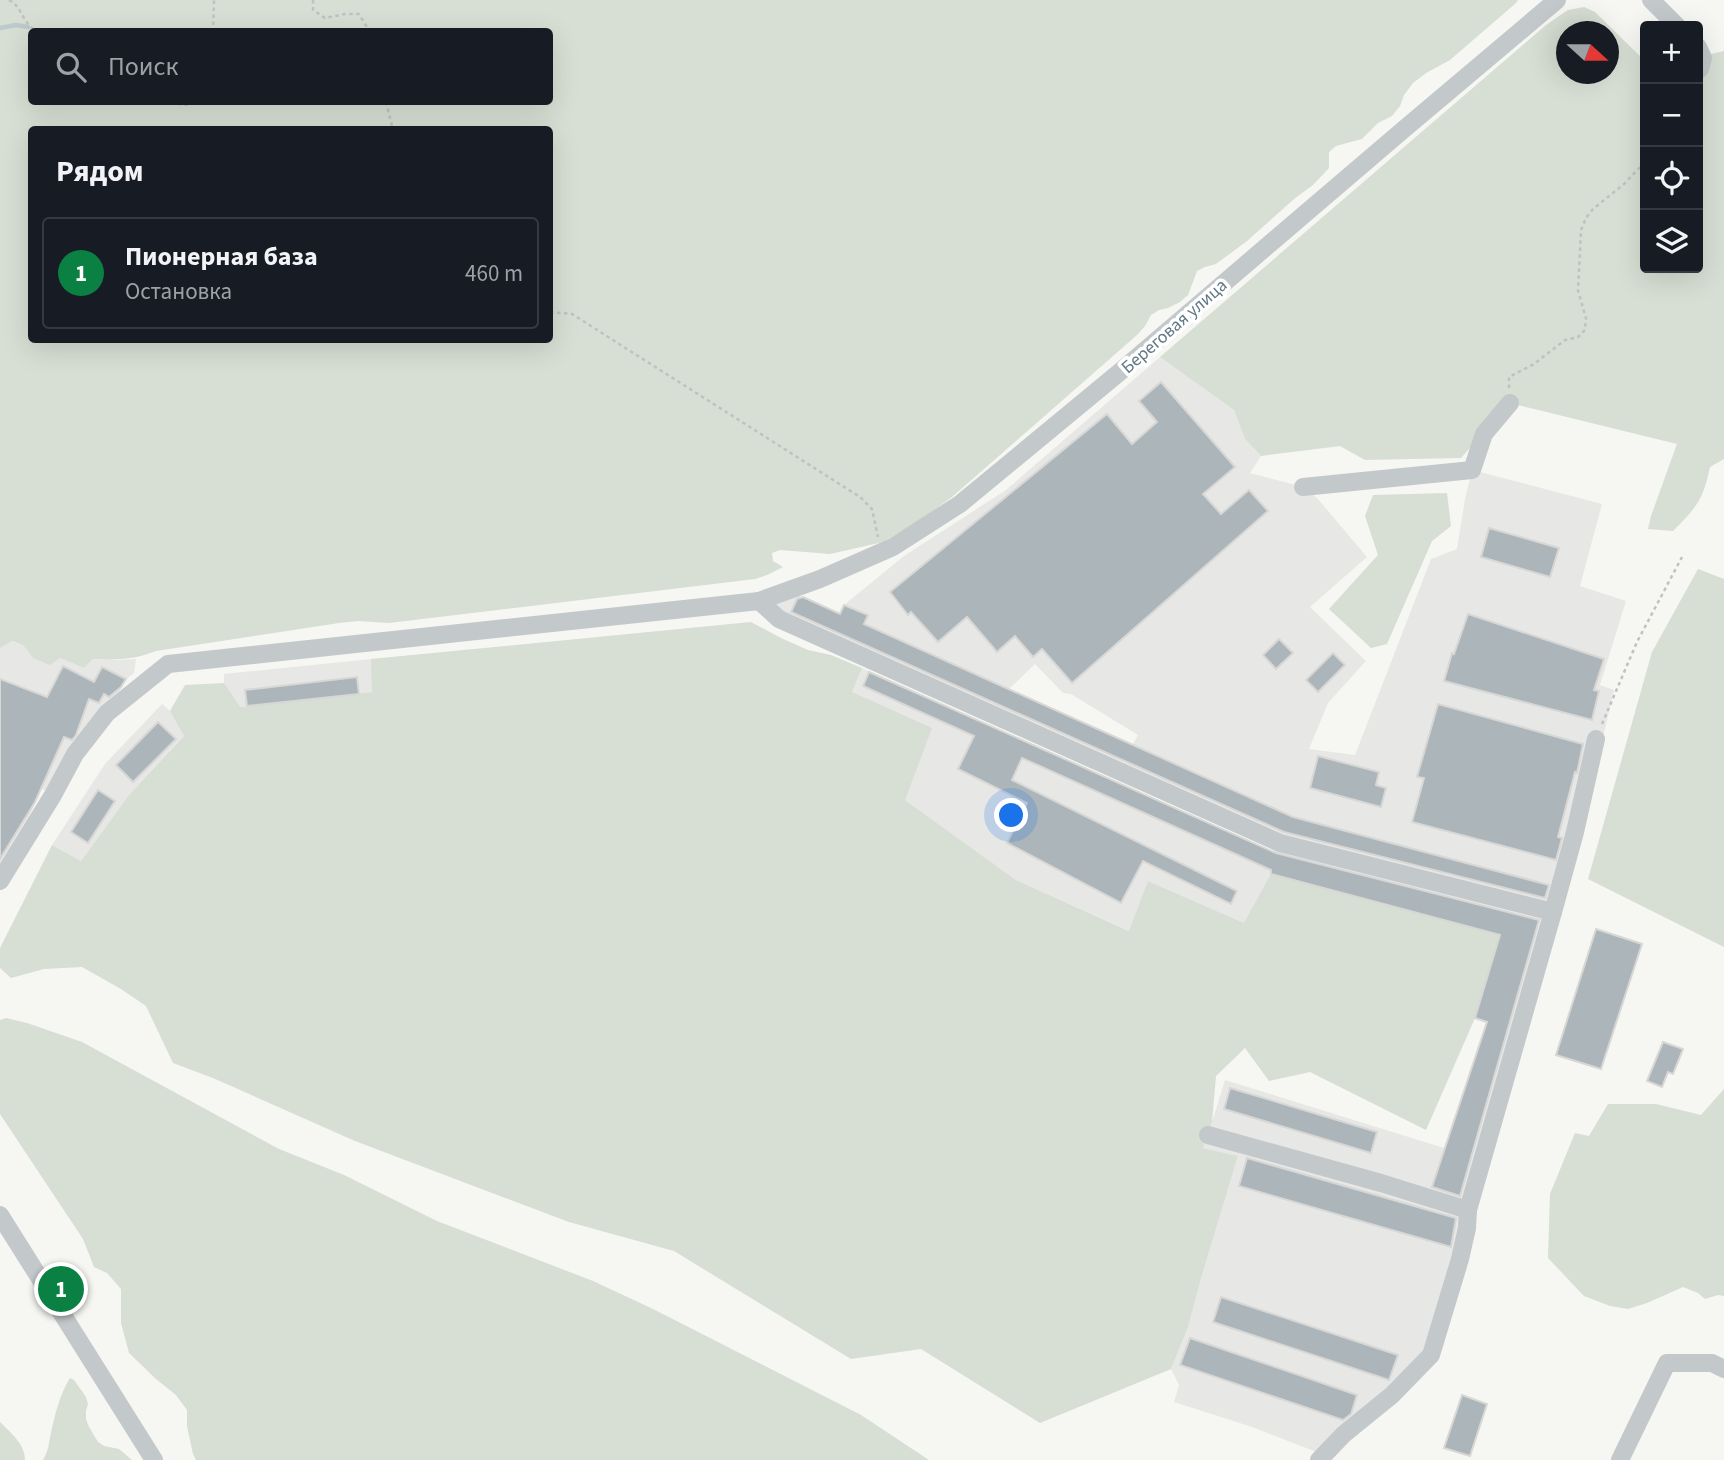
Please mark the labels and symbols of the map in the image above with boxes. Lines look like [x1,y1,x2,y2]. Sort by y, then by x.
north arrow [1556,21,1619,84]
street label: Береговая улица [1116,273,1233,379]
your location [994,798,1028,832]
pin: 1 [38,1263,84,1315]

